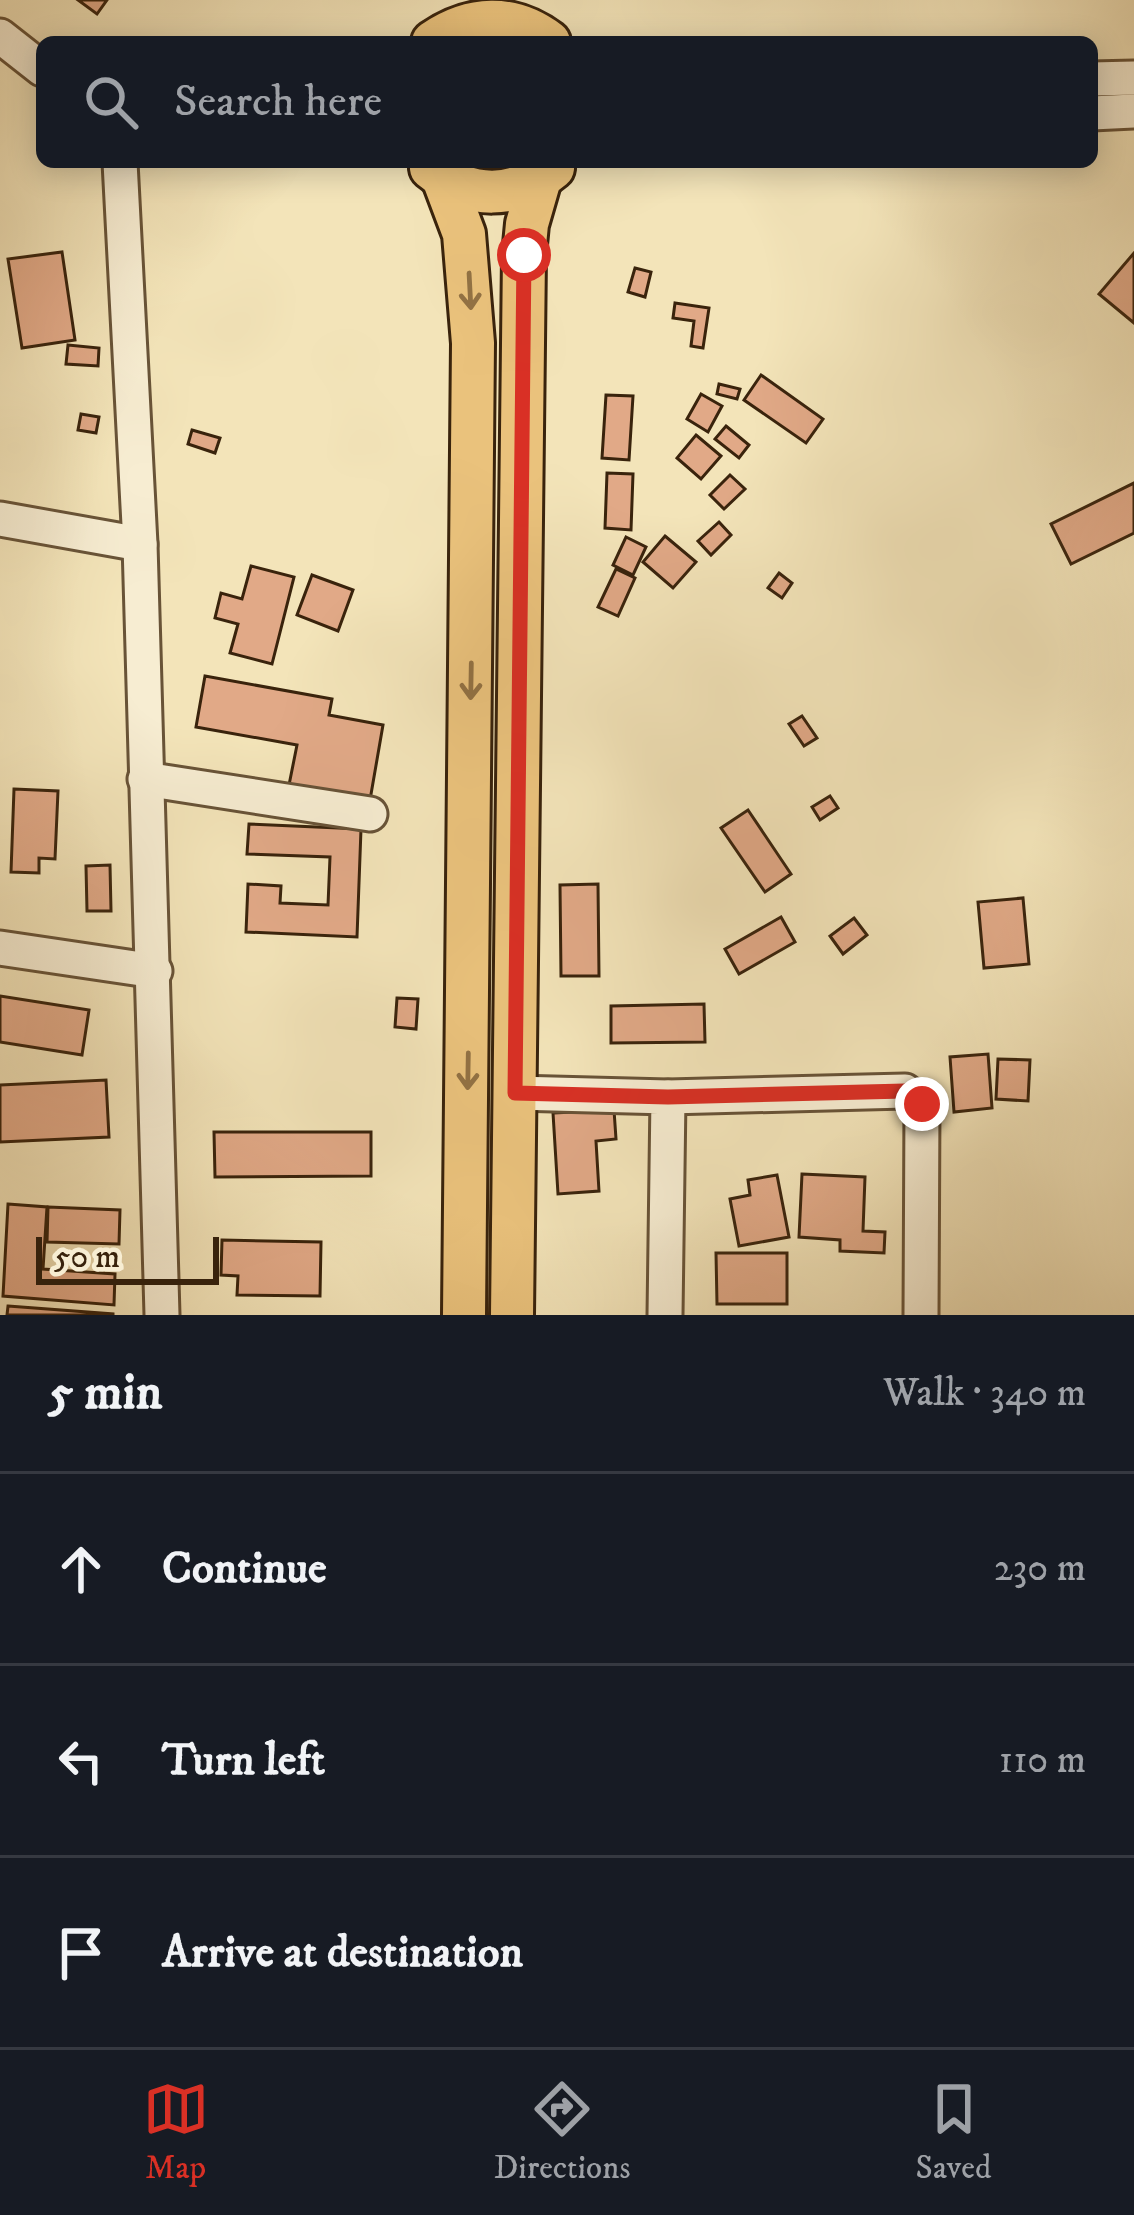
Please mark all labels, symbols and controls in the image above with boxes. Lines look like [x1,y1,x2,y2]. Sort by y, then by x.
search box [36,36,1098,168]
icon: search [78,69,144,135]
text: Search here [174,74,382,130]
route start [497,228,551,282]
one-way arrow [459,271,482,310]
one-way arrow [460,661,482,700]
one-way arrow [456,1051,479,1090]
route end [895,1077,949,1131]
scale bar [36,1231,219,1284]
text: 50 m [54,1237,120,1278]
text: 5 min [48,1361,162,1425]
text: Walk · 340 m [883,1369,1086,1418]
icon: ahead [48,1536,114,1602]
text: Continue [162,1541,327,1597]
text: 230 m [994,1544,1086,1593]
icon: left [48,1728,114,1794]
text: Turn left [162,1733,325,1789]
text: 110 m [999,1736,1086,1785]
icon: arrive [48,1920,114,1986]
text: Arrive at destination [162,1925,523,1981]
tab: Map [143,2076,209,2189]
tab: Directions [494,2076,630,2189]
tab: Saved [916,2076,991,2189]

